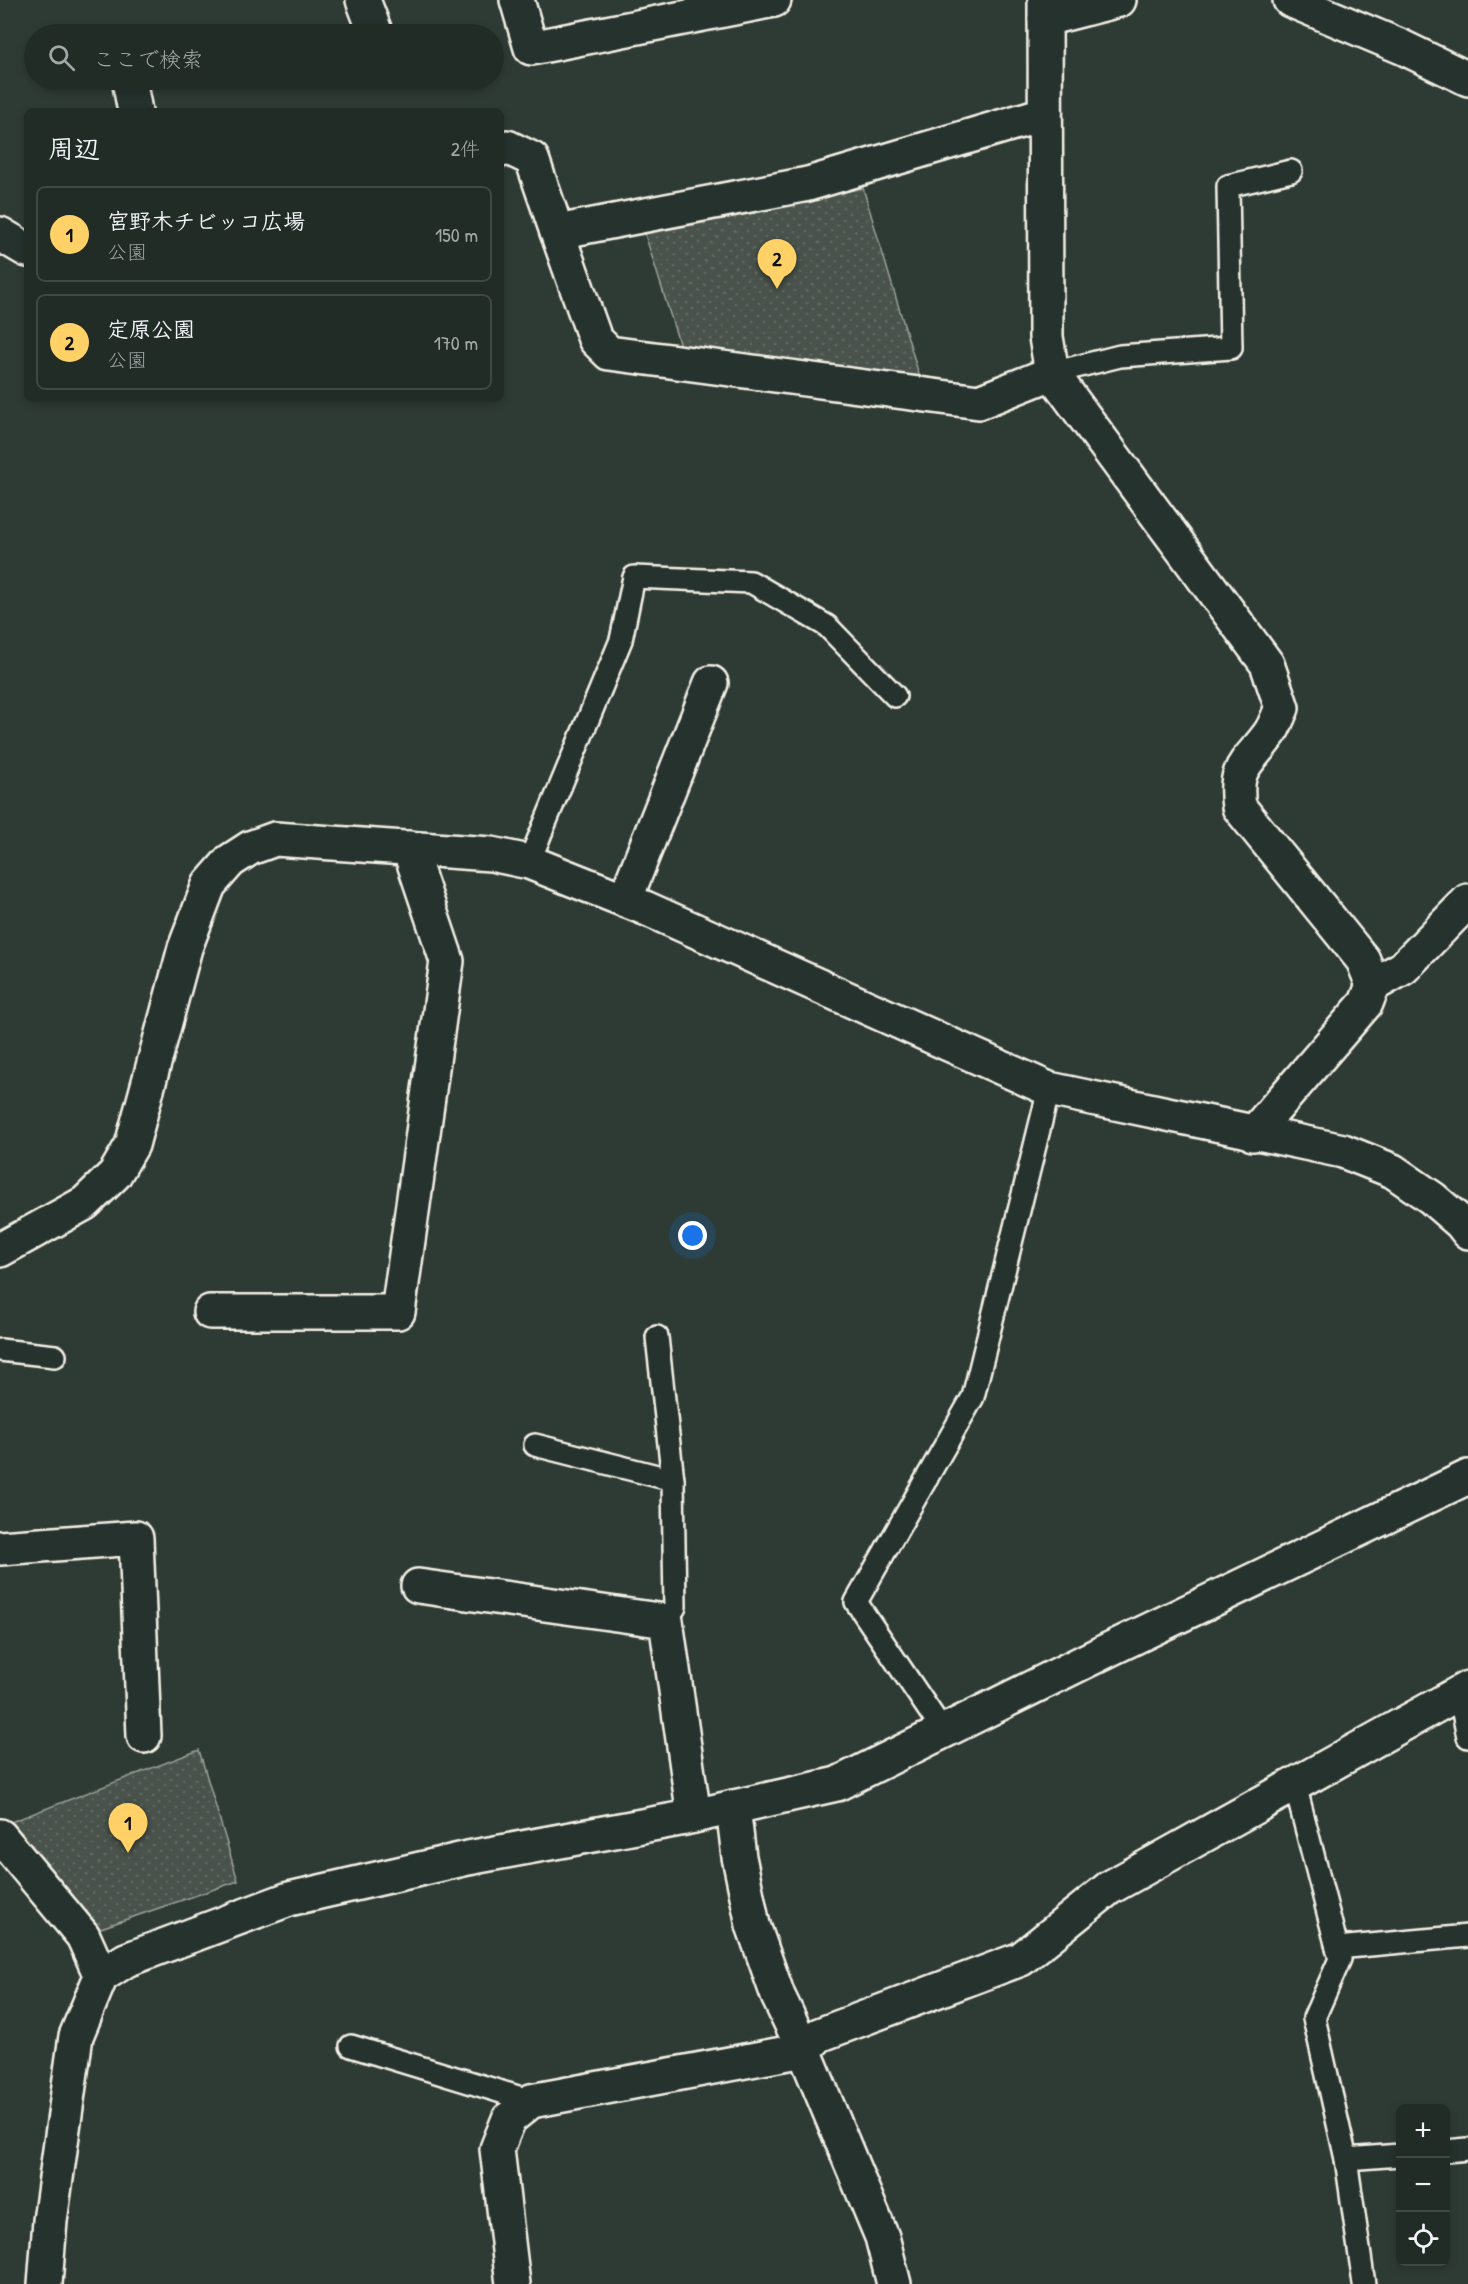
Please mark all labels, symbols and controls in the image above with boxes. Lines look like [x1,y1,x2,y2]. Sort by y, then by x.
search box [24,24,504,90]
icon: search [45,41,78,74]
text: ここで検索 [93,44,203,74]
text: 周辺 [48,131,100,166]
text: 2件 [451,135,480,162]
text: 宮野木チビッコ広場 [107,206,305,236]
text: 1 [66,221,73,248]
text: 150 m [435,221,478,248]
text: 公園 [107,238,147,265]
pin: 2 [758,240,796,289]
text: 定原公園 [107,314,195,344]
text: 2 [65,329,74,356]
text: 170 m [434,329,478,356]
text: 公園 [107,346,147,373]
your location [678,1221,707,1250]
pin: 1 [108,1804,148,1853]
map controls [1396,2104,1450,2266]
button: + [1396,2104,1450,2158]
button: − [1396,2158,1450,2212]
button: locate [1396,2212,1450,2266]

